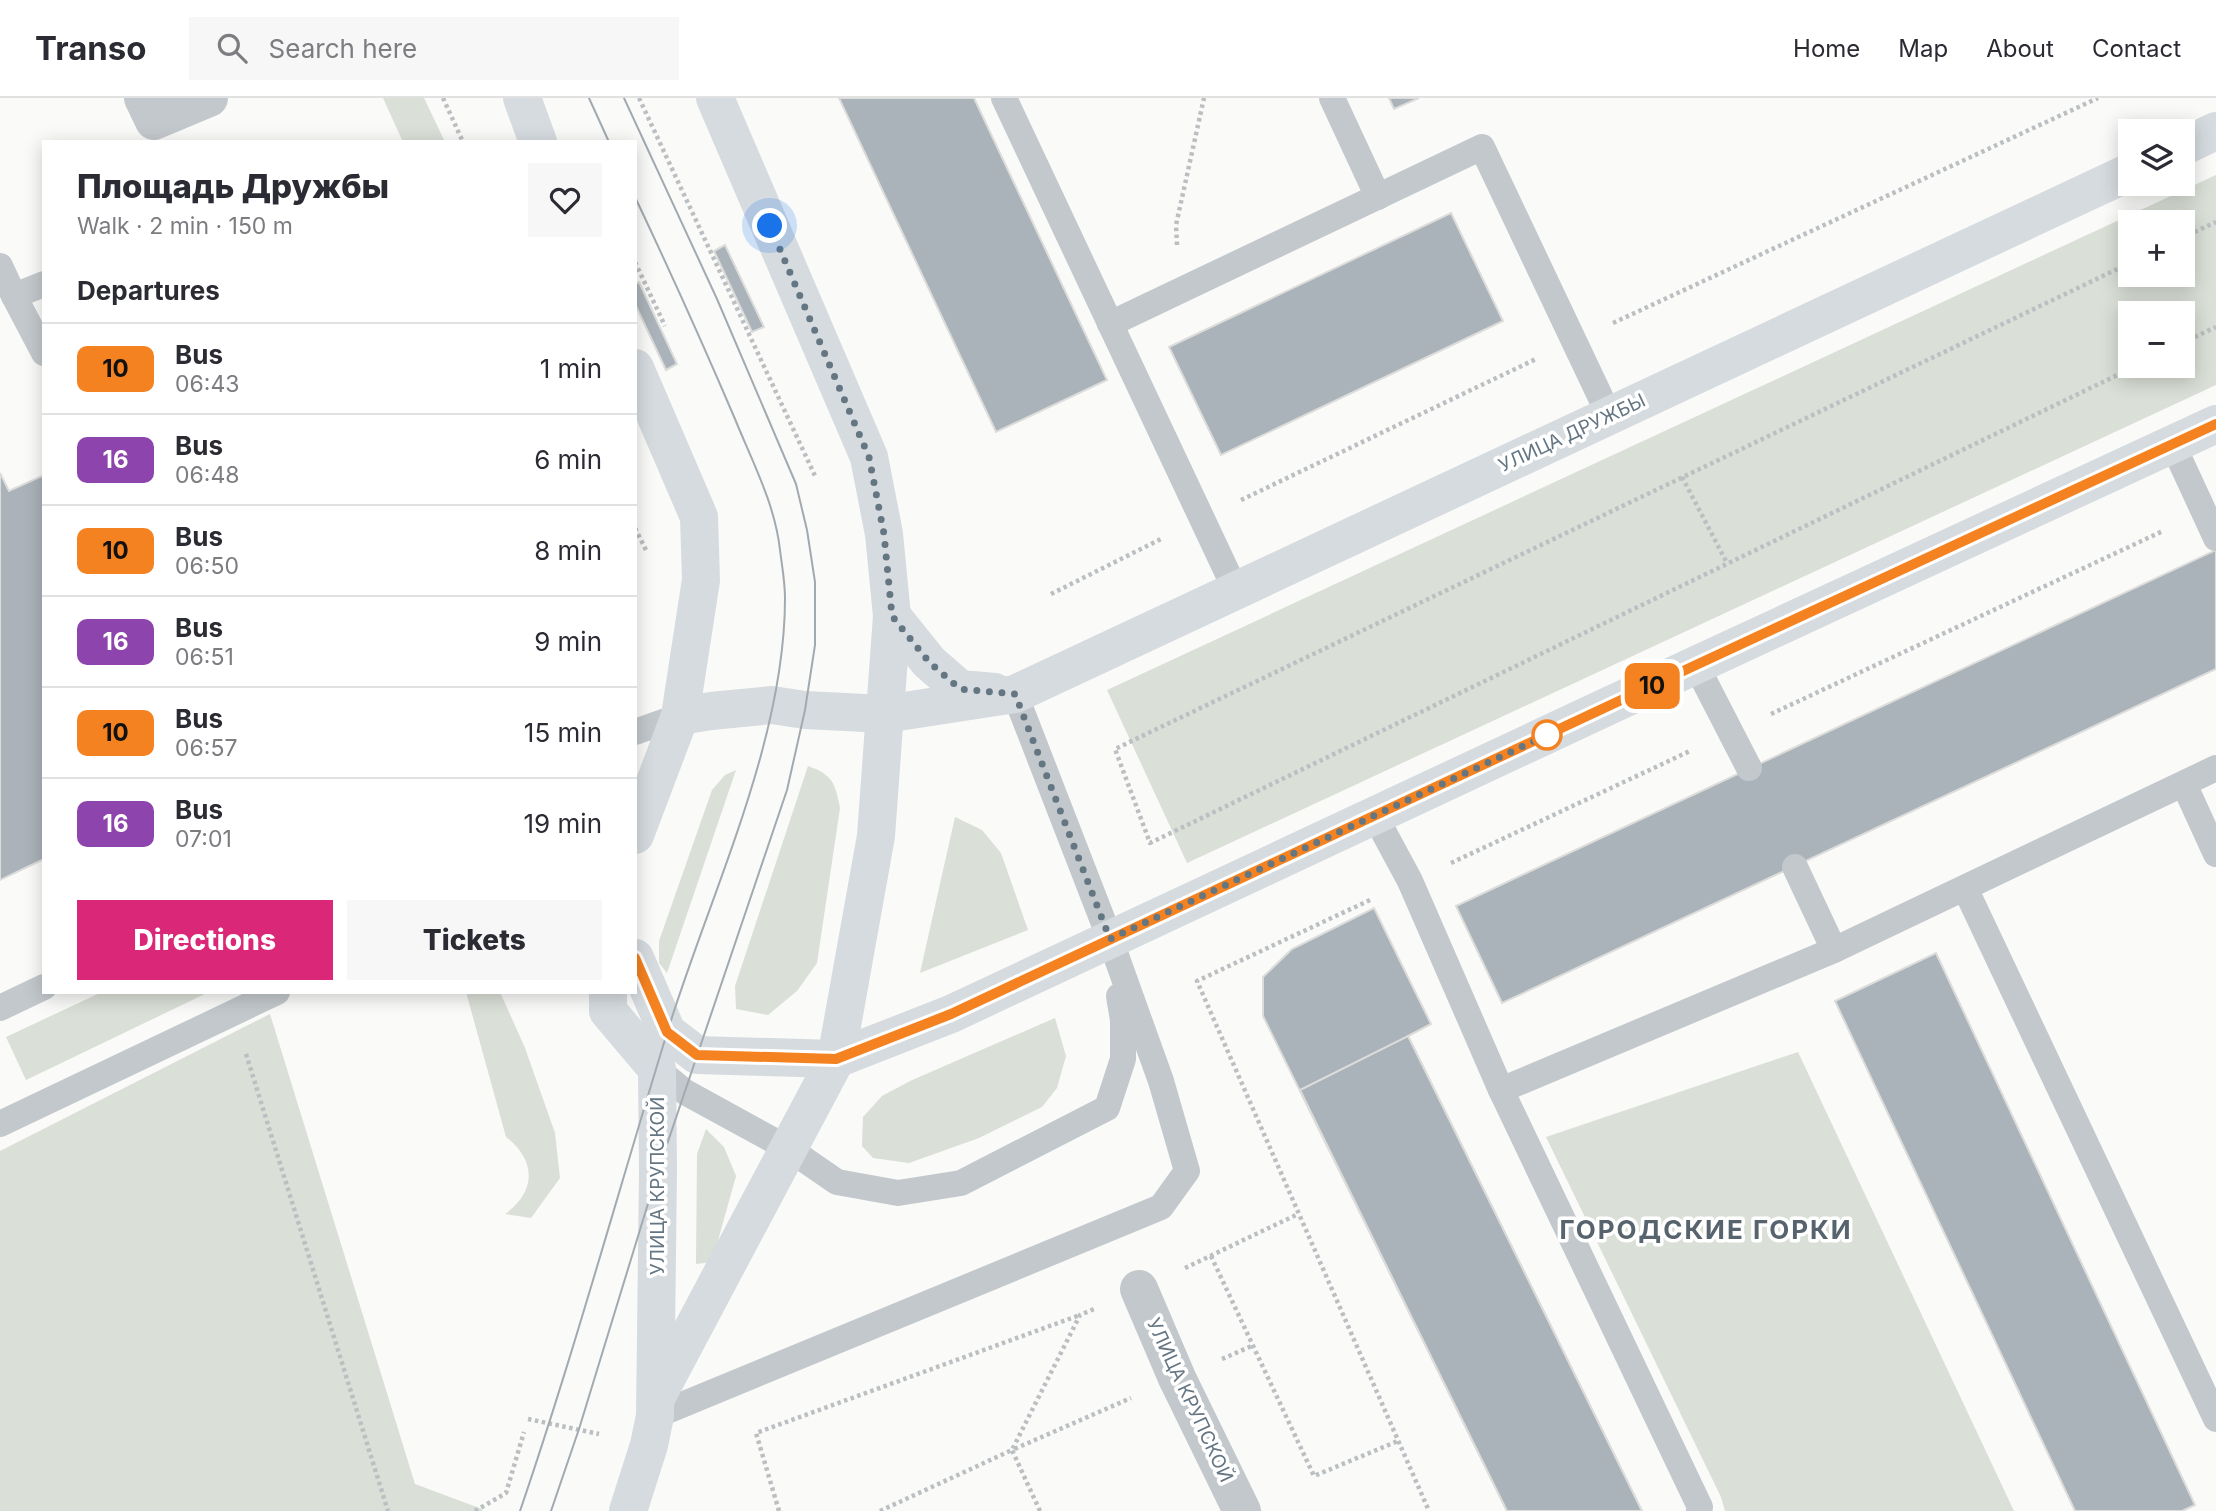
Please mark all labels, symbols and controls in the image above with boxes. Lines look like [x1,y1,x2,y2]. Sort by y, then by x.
search box [189,17,679,80]
text: Transo [35,28,147,68]
icon: search [213,29,251,67]
text: Search here [269,33,417,64]
text: Home [1793,34,1860,63]
text: Map [1898,34,1948,63]
text: About [1986,34,2054,63]
text: Contact [2092,34,2181,63]
map controls [2118,119,2195,378]
button: layers [2118,119,2195,196]
button: heart [528,163,602,237]
text: Площадь Дружбы [77,166,389,206]
your location [752,208,787,243]
button: + [2118,210,2195,287]
text: Walk · 2 min · 150 m [77,212,293,240]
text: Departures [77,275,220,306]
button: − [2118,301,2195,378]
text: Bus [175,339,223,370]
text: 1 min [540,353,602,384]
text: 10 [102,354,129,383]
text: 06:43 [175,370,239,398]
street label: УЛИЦА ДРУЖБЫ [1495,389,1649,477]
text: Bus [175,430,223,461]
text: 6 min [534,444,602,475]
text: 16 [103,445,128,474]
text: 06:48 [175,461,240,489]
text: Bus [175,521,223,552]
text: 8 min [534,535,602,566]
text: 10 [102,536,129,565]
text: 06:50 [175,552,239,580]
text: Bus [175,612,223,643]
text: 9 min [534,626,602,657]
text: 16 [103,627,128,656]
text: 06:51 [175,643,234,671]
line badge: 10 [1620,663,1684,709]
text: 10 [1639,671,1665,700]
text: Bus [175,703,223,734]
text: 15 min [524,717,602,748]
text: 10 [102,718,129,747]
unlabelled marker [1532,720,1562,750]
text: 06:57 [175,734,237,762]
text: Bus [175,794,223,825]
text: 19 min [524,808,602,839]
text: 16 [103,809,128,838]
text: 07:01 [175,825,232,853]
button: Directions [77,900,333,980]
button: Tickets [347,900,602,980]
street label: УЛИЦА КРУПСКОЙ [645,1097,669,1275]
district label: ГОРОДСКИЕ ГОРКИ [1559,1214,1853,1245]
street label: УЛИЦА КРУПСКОЙ [1142,1314,1239,1486]

